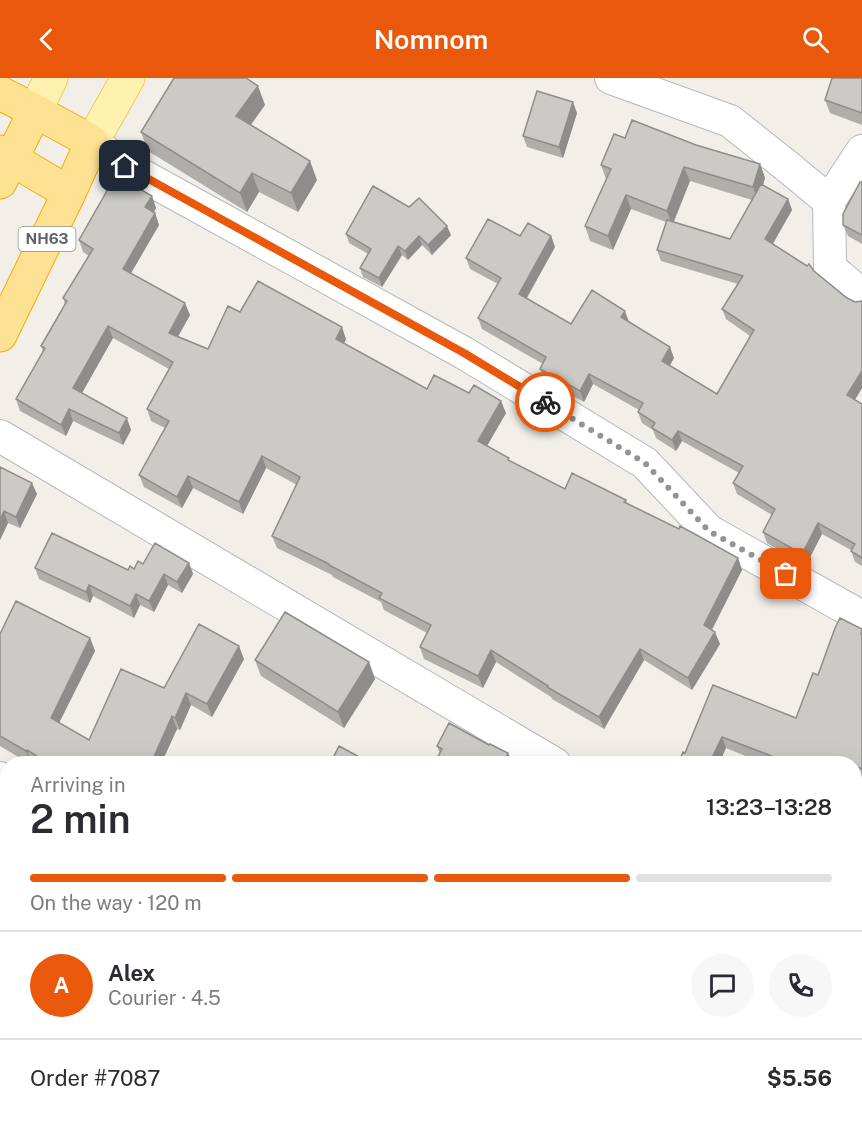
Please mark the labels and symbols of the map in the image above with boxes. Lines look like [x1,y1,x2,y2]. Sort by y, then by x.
pin [99,140,150,191]
road number: NH63 [18,227,76,251]
courier [515,372,575,432]
pin [760,548,811,599]

